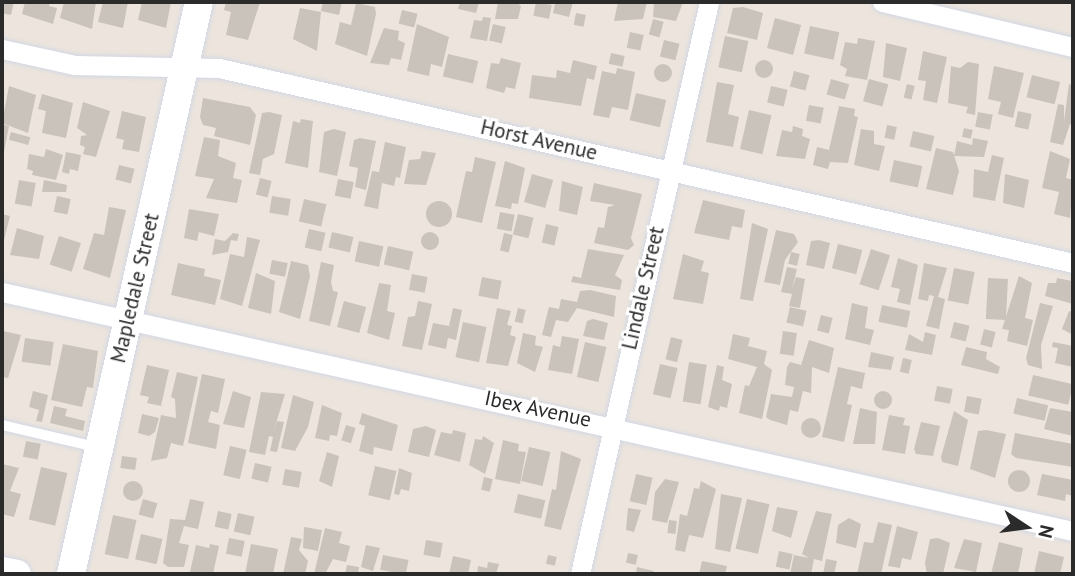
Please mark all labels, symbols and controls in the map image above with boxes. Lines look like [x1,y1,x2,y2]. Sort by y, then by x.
street label: Horst Avenue [478,114,600,166]
street label: Mapledale Street [106,211,164,365]
street label: Lindale Street [617,224,669,352]
street label: Ibex Avenue [482,385,594,433]
north arrow [991,492,1061,562]
text: N [1033,523,1060,540]

